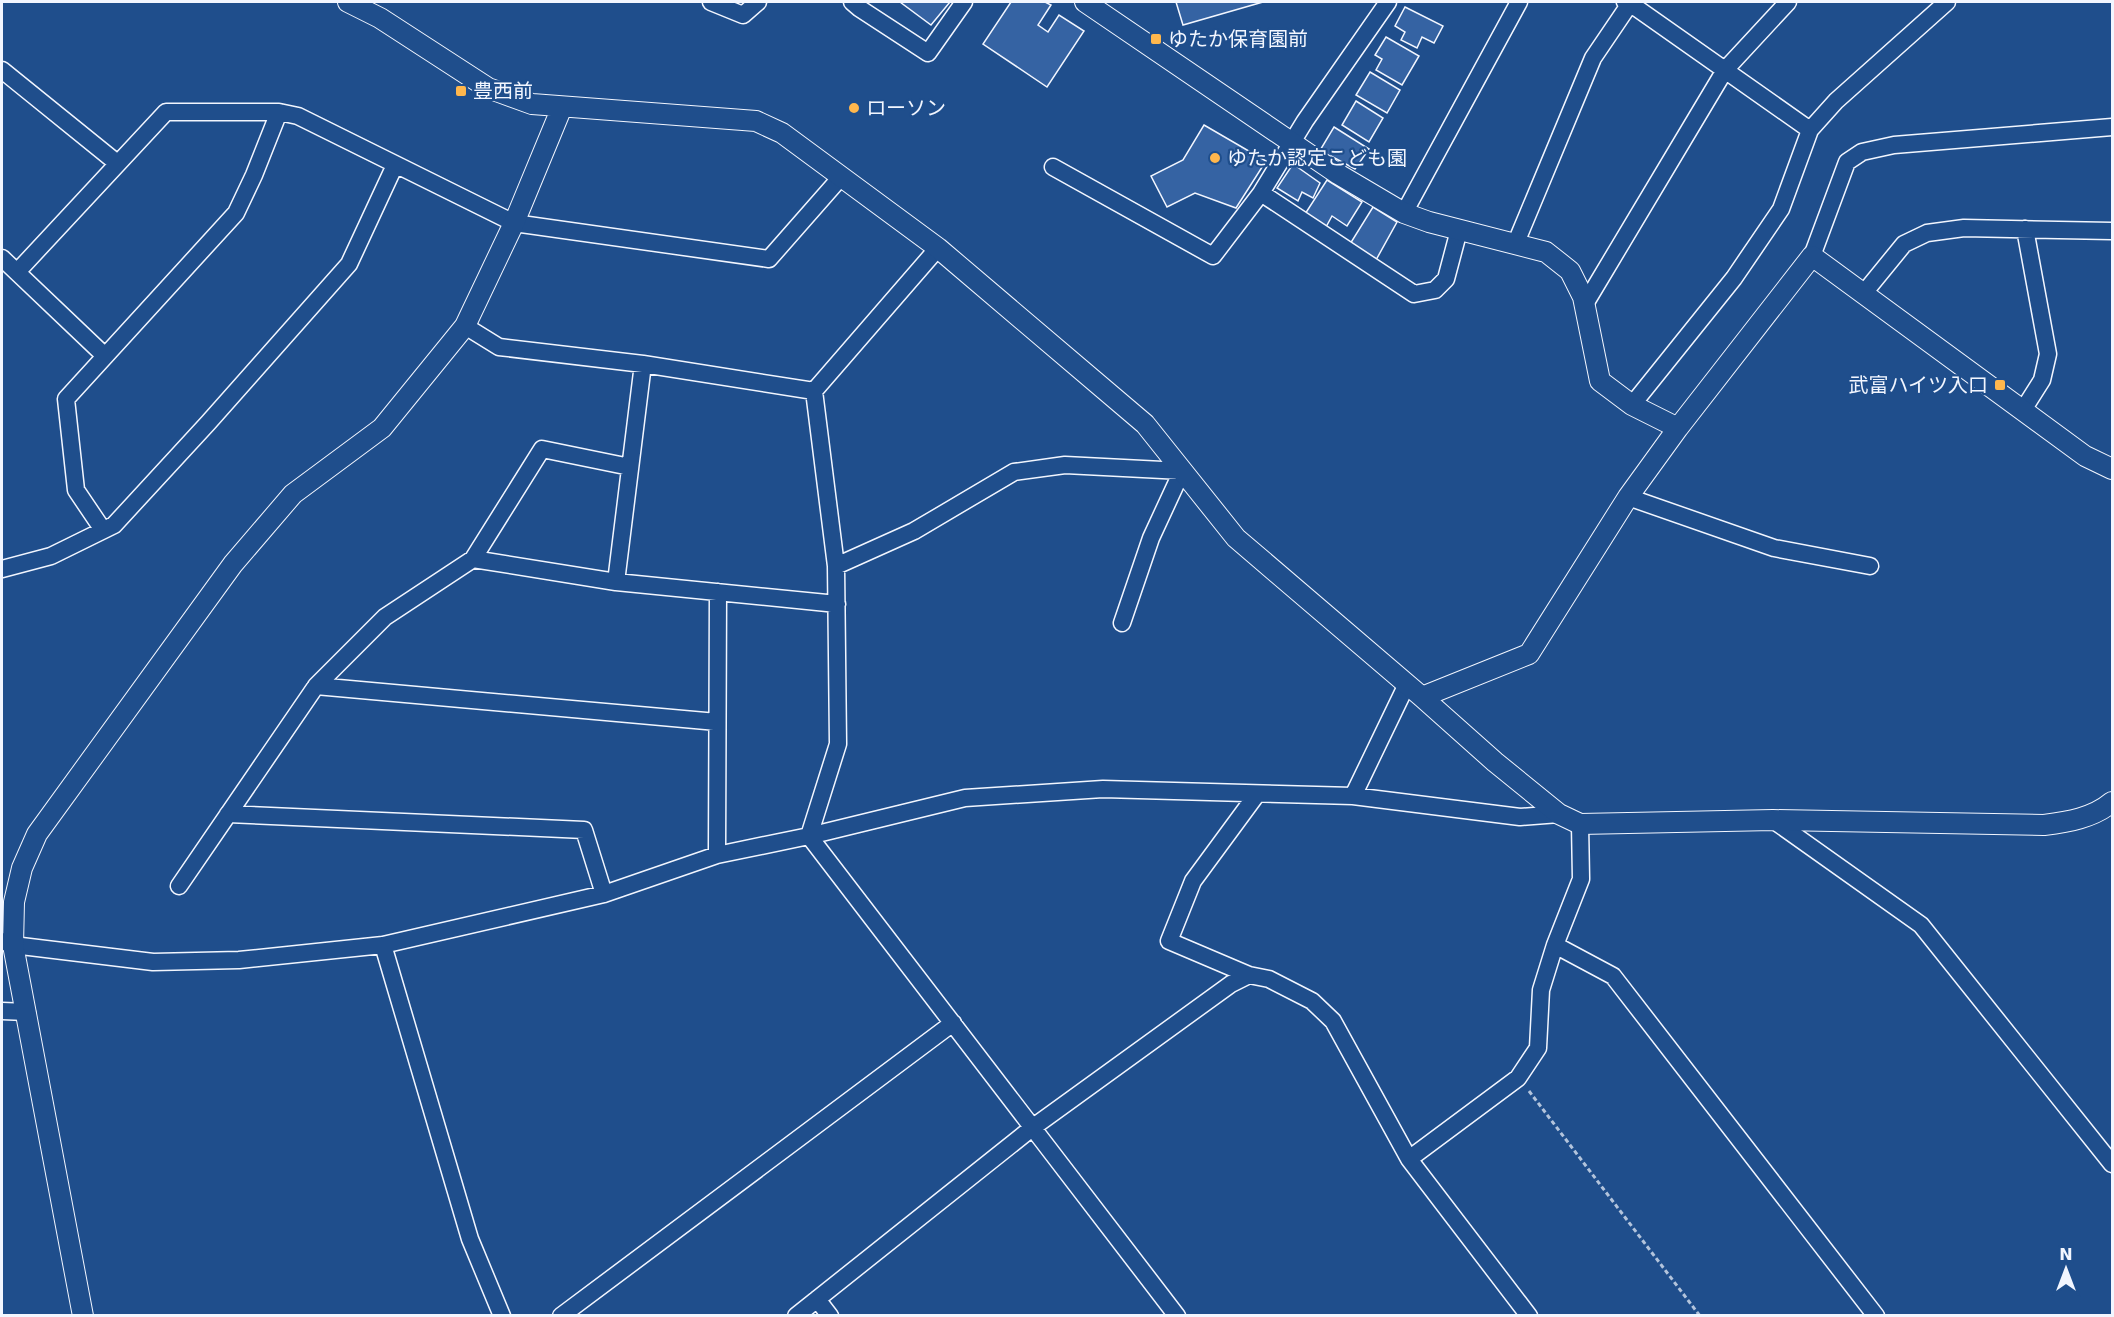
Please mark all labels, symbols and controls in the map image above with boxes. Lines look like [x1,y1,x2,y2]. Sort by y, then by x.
place label: ゆたか保育園前 [1168,27,1308,51]
marker: ゆたか保育園前 [1149,32,1163,46]
place label: 豊西前 [473,79,533,103]
marker: 豊西前 [454,84,468,98]
place label: ローソン [866,96,946,120]
marker: ローソン [847,101,861,115]
place label: ゆたか認定こども園 [1227,146,1407,170]
marker: ゆたか認定こども園 [1208,151,1222,165]
place label: 武富ハイツ入口 [1848,373,1988,397]
marker: 武富ハイツ入口 [1993,378,2007,392]
north arrow [2036,1239,2096,1299]
text: N [2059,1245,2073,1264]

